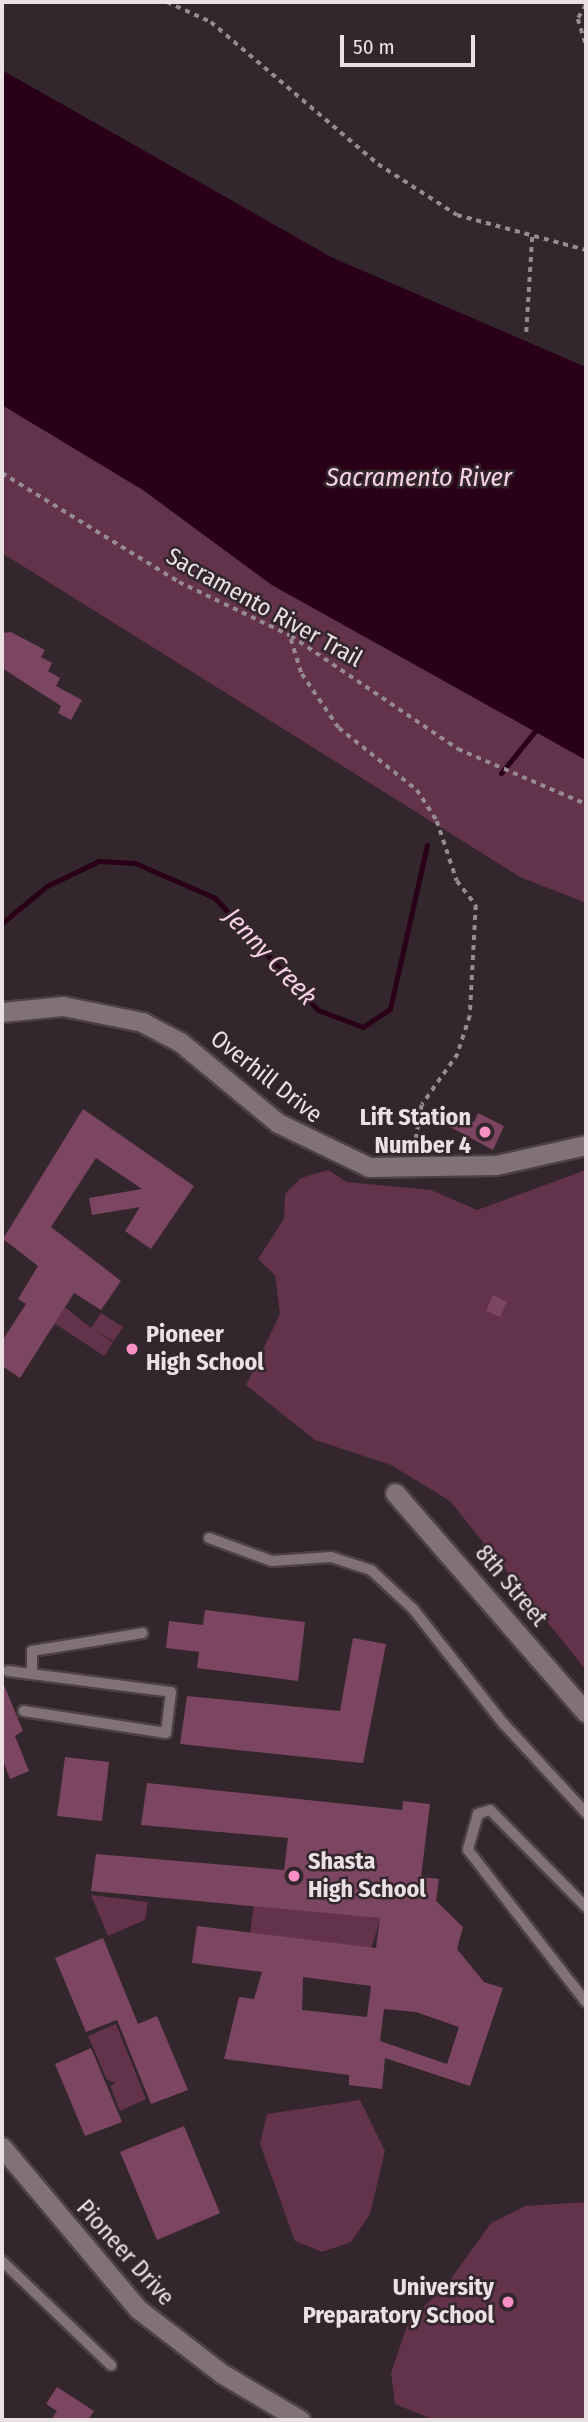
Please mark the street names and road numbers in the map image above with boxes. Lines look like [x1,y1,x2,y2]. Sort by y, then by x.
street label: Sacramento River Trail [161,542,367,674]
street label: Overhill Drive [204,1024,328,1130]
street label: 8th Street [469,1540,553,1632]
street label: Pioneer Drive [70,2194,180,2312]

